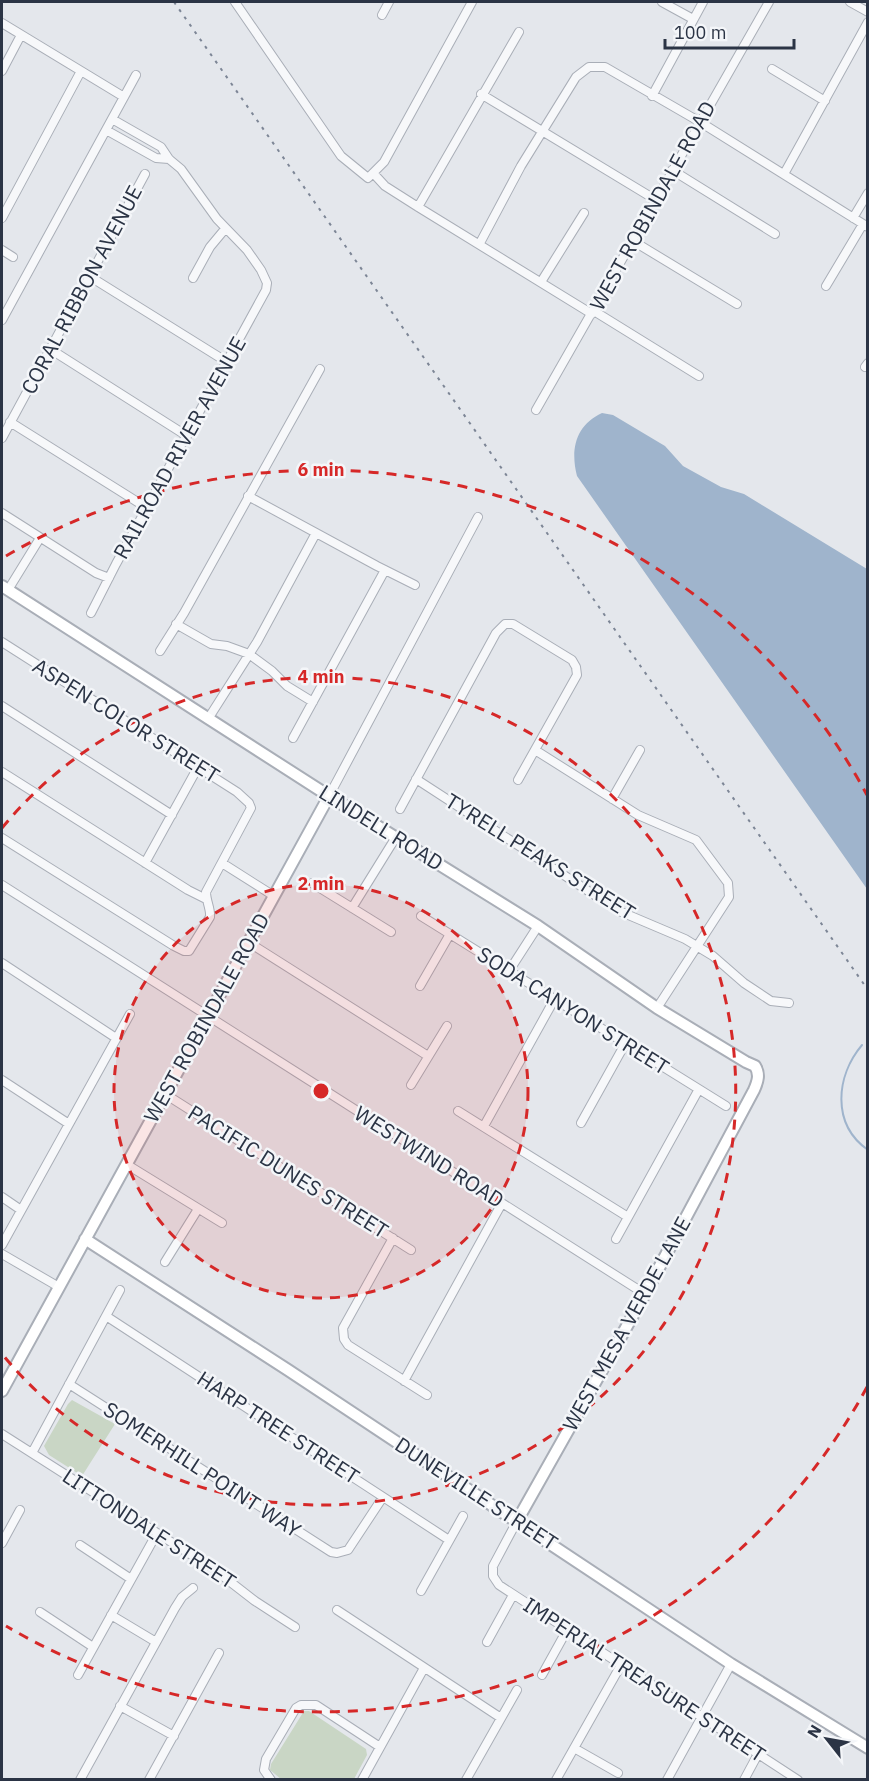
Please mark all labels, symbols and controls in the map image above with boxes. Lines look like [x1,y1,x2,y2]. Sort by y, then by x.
scale bar [665,12,794,50]
text: 100 m [674,21,726,44]
street label: WEST ROBINDALE ROAD [583,96,721,315]
street label: CORAL RIBBON AVENUE [14,180,148,399]
street label: RAILROAD RIVER AVENUE [106,331,252,564]
text: 6 min [297,458,345,481]
street label: ASPEN COLOR STREET [28,651,225,789]
text: 4 min [297,665,345,688]
street label: LINDELL ROAD [314,778,449,876]
street label: TYRELL PEAKS STREET [440,786,641,926]
text: 2 min [297,872,345,895]
street label: WEST ROBINDALE ROAD [137,908,275,1127]
street label: SODA CANYON STREET [472,940,675,1081]
centre of rings [311,1081,331,1101]
street label: PACIFIC DUNES STREET [183,1098,394,1244]
street label: WESTWIND ROAD [349,1099,510,1213]
street label: WEST MESA VERDE LANE [555,1211,697,1436]
street label: HARP TREE STREET [192,1364,365,1490]
street label: SOMERHILL POINT WAY [98,1395,307,1544]
street label: DUNEVILLE STREET [390,1430,563,1556]
street label: LITTONDALE STREET [57,1462,242,1595]
street label: IMPERIAL TREASURE STREET [518,1590,771,1768]
north arrow [797,1709,857,1769]
text: N [803,1721,826,1741]

